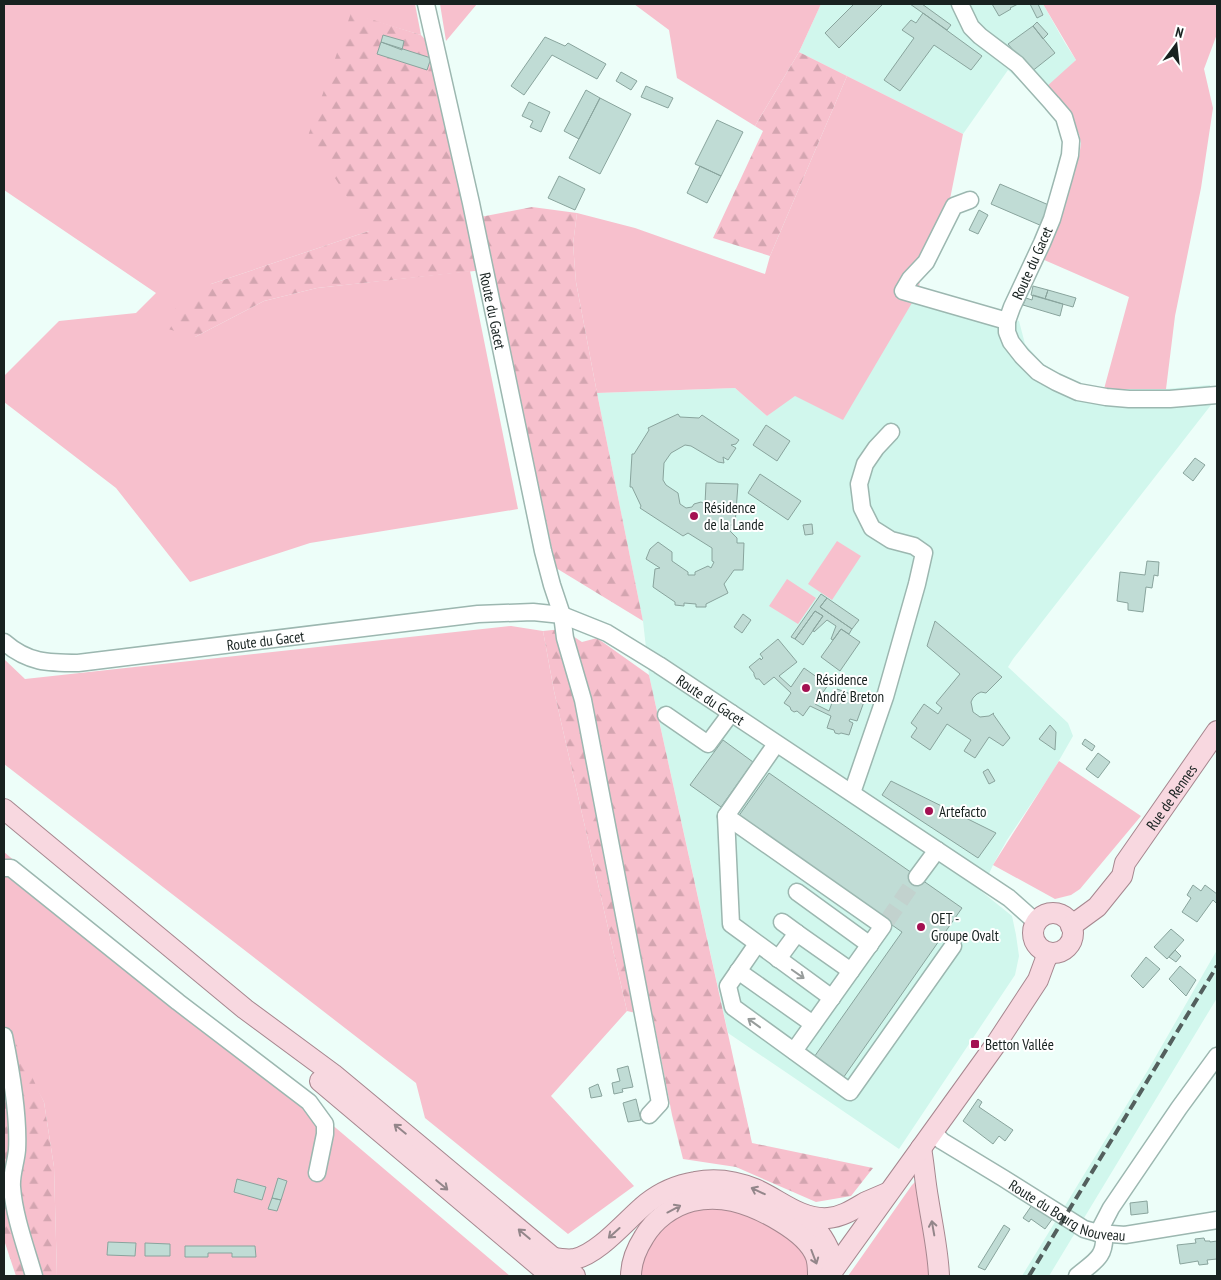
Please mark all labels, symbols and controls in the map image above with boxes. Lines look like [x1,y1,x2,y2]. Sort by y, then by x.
north arrow [1151,20,1201,70]
text: N [1173,23,1185,42]
street label: Route du Gacet [1007,224,1057,302]
street label: Route du Gacet [476,271,510,351]
place label: Résidence de la Lande [704,498,764,534]
marker: Résidence de la Lande [688,510,700,522]
street label: Route du Gacet [226,626,305,654]
street label: Route du Gacet [673,670,749,729]
place label: Résidence André Breton [816,670,884,706]
marker: Résidence André Breton [800,682,812,694]
street label: Rue de Rennes [1141,760,1201,834]
place label: Artefacto [939,802,986,821]
marker: Artefacto [923,805,935,817]
place label: OET - Groupe Ovalt [931,909,999,945]
marker: OET - Groupe Ovalt [915,921,927,933]
one-way arrow [791,969,805,979]
one-way arrow [747,1018,761,1028]
place label: Betton Vallée [985,1035,1054,1054]
marker: Betton Vallée [969,1038,981,1050]
one-way arrow [394,1124,407,1135]
street label: Route du Bourg Nouveau [1006,1175,1126,1245]
one-way arrow [436,1180,449,1191]
one-way arrow [751,1186,766,1196]
one-way arrow [667,1204,682,1214]
one-way arrow [927,1220,937,1236]
one-way arrow [608,1227,621,1239]
one-way arrow [518,1228,531,1239]
one-way arrow [810,1249,819,1264]

